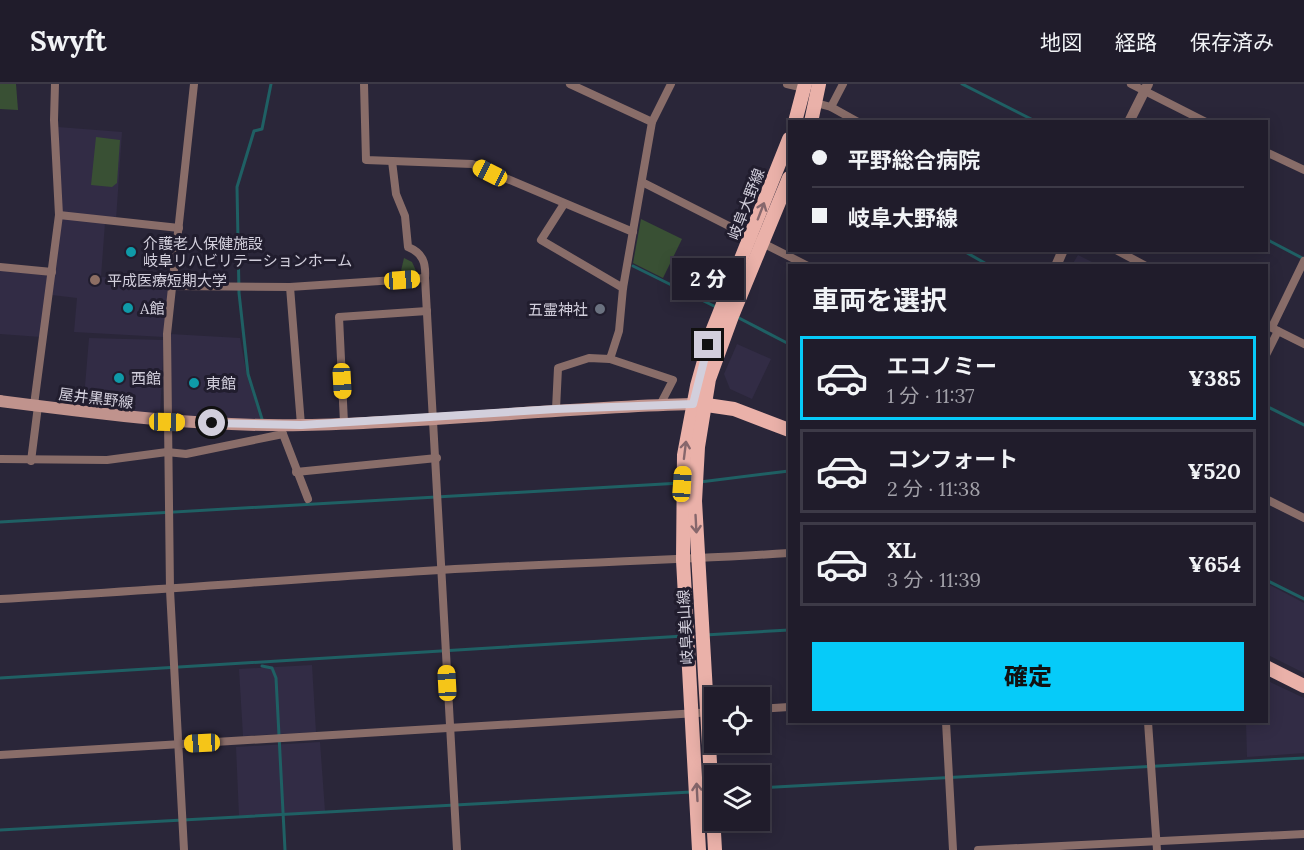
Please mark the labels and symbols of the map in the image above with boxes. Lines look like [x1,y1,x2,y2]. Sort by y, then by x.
car [470,157,510,189]
street label: 岐阜大野線 [724,166,768,242]
one-way arrow [756,202,767,221]
place label: 介護老人保健施設 岐阜リハビリテーションホーム [143,234,352,270]
marker: 介護老人保健施設 岐阜リハビリテーションホーム [124,245,138,259]
callout: 2 分 [672,258,744,300]
car [383,270,421,290]
place label: 平成医療短期大学 [107,271,227,290]
marker: 平成医療短期大学 [88,273,102,287]
place label: A館 [139,299,164,318]
place label: 五霊神社 [528,300,588,319]
marker: A館 [121,301,135,315]
marker: 五霊神社 [593,302,607,316]
route end [694,331,721,358]
car [332,363,352,399]
place label: 西館 [131,369,161,388]
marker: 西館 [112,371,126,385]
place label: 東館 [206,374,236,393]
marker: 東館 [187,376,201,390]
street label: 屋井黒野線 [58,384,134,412]
route start [198,409,225,436]
car [149,413,185,431]
one-way arrow [680,441,691,461]
car [672,465,692,503]
one-way arrow [691,513,702,533]
street label: 岐阜美山線 [674,589,696,665]
car [437,665,457,701]
car [184,733,220,753]
one-way arrow [691,782,702,802]

